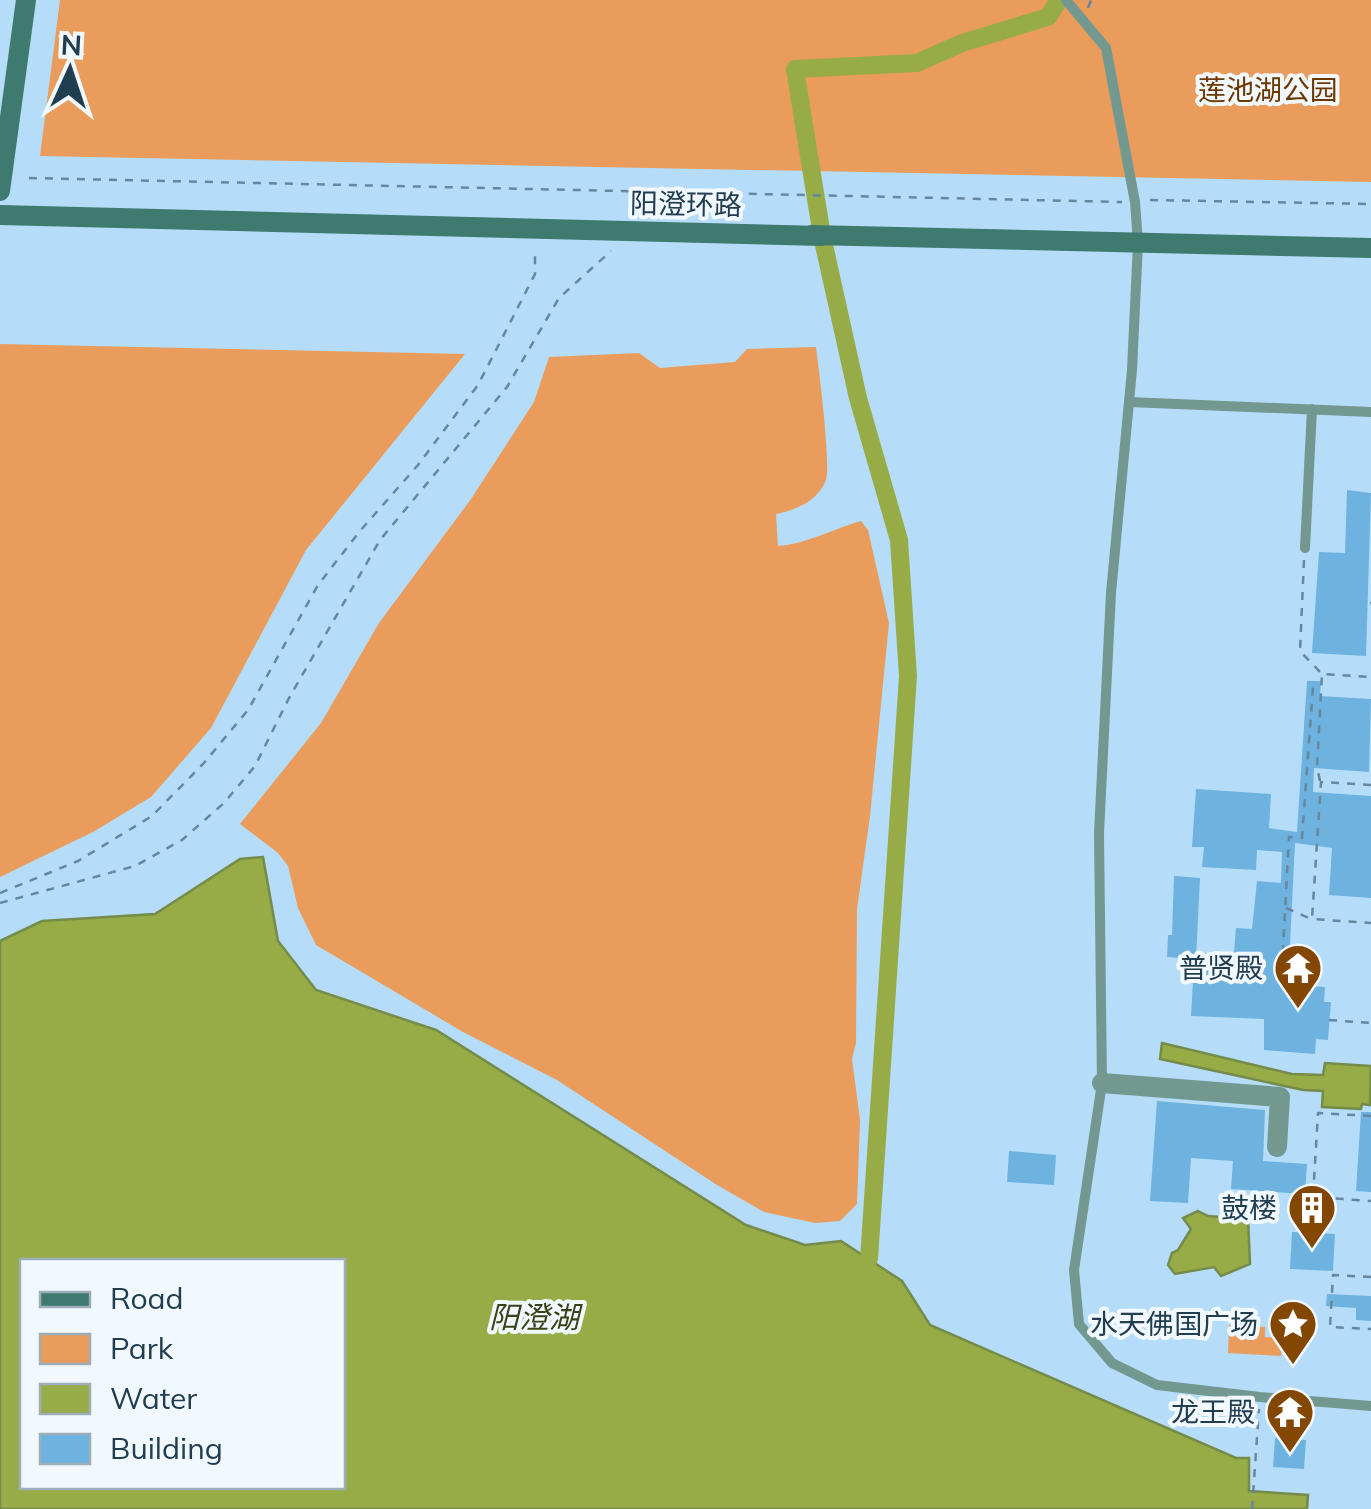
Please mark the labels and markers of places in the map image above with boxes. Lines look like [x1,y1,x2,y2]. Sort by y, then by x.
temple icon: 普贤殿 [1272,942,1324,1010]
place label: 普贤殿 [1179,950,1263,985]
building icon: 鼓楼 [1286,1182,1338,1250]
place label: 鼓楼 [1221,1190,1277,1225]
place icon: 水天佛国广场 [1267,1298,1319,1366]
place label: 水天佛国广场 [1090,1306,1258,1341]
temple icon: 龙王殿 [1264,1386,1316,1454]
place label: 龙王殿 [1171,1394,1255,1429]

